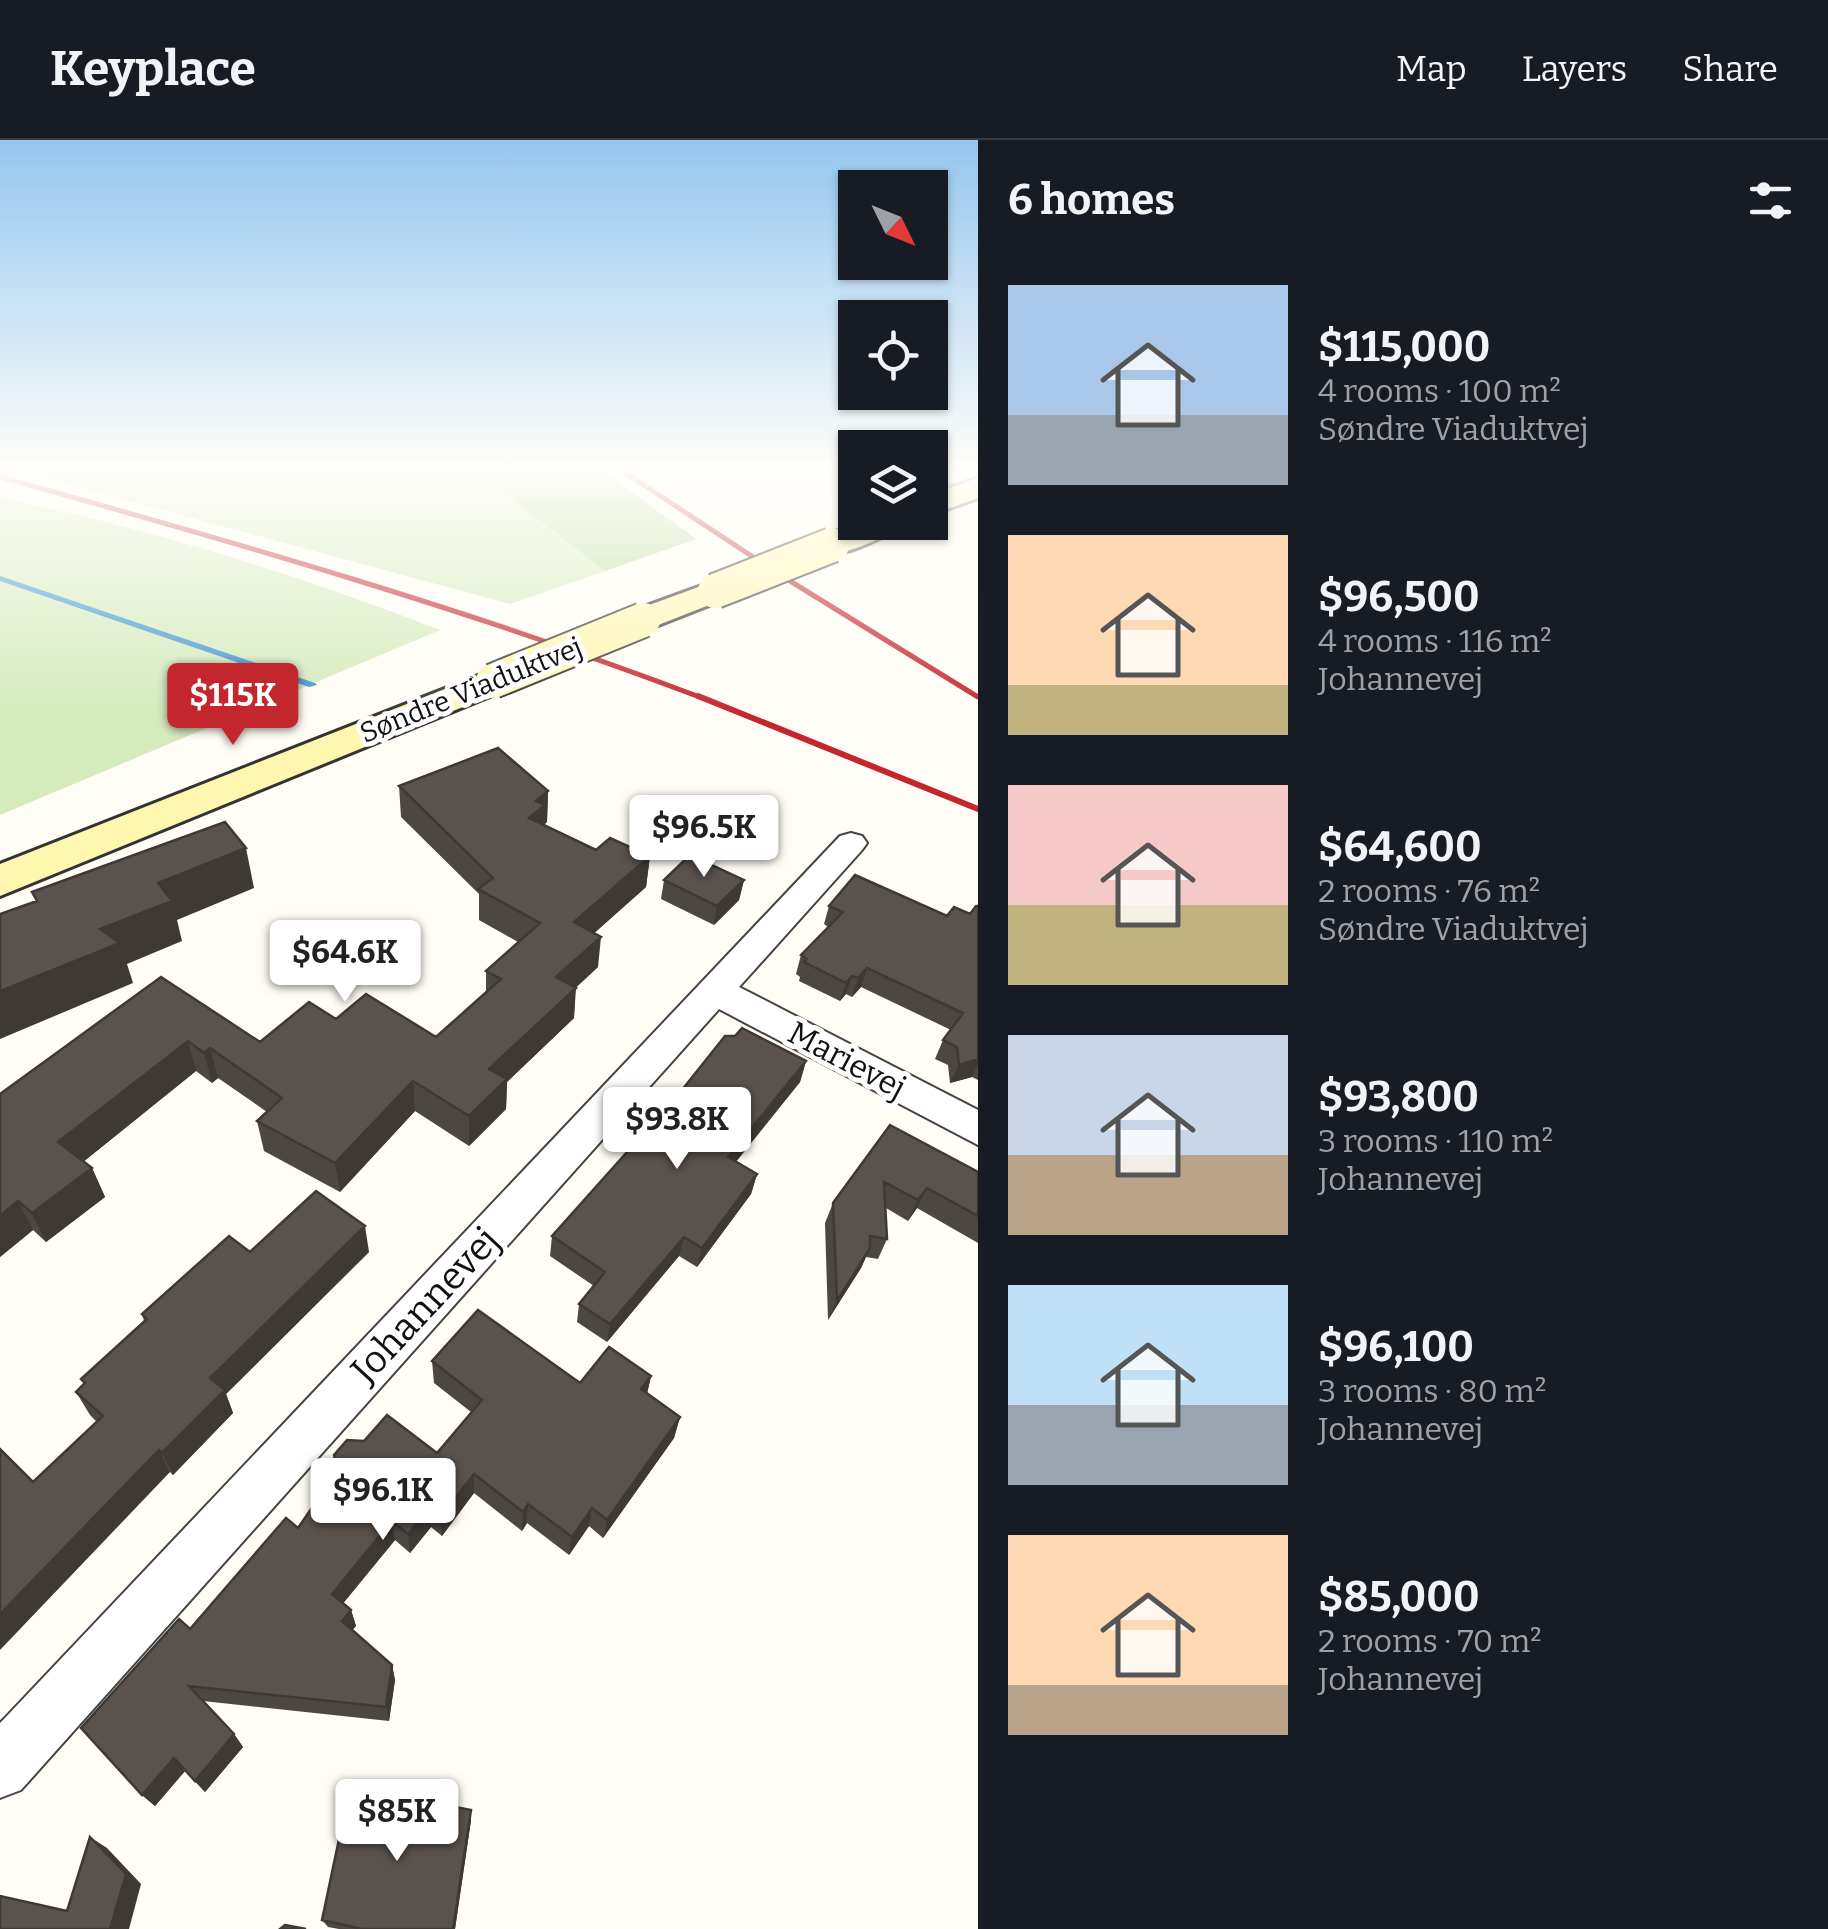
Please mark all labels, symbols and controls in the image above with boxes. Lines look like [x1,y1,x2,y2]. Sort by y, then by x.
text: Keyplace [50,40,256,98]
text: Map [1396,48,1467,90]
text: Layers [1522,48,1627,90]
text: Share [1682,48,1778,90]
north arrow [838,170,948,280]
map controls [838,170,948,540]
icon: filters [1743,173,1798,228]
text: 6 homes [1008,175,1175,225]
button: locate [838,300,948,410]
text: $115,000 [1318,322,1490,372]
icon: home [1088,325,1208,445]
text: 4 rooms · 100 m² [1318,372,1561,410]
text: Søndre Viaduktvej [1318,410,1589,448]
button: layers [838,430,948,540]
text: $96,500 [1318,572,1480,622]
icon: home [1088,575,1208,695]
text: 4 rooms · 116 m² [1318,622,1552,660]
street label: Søndre Viaduktvej [355,630,587,750]
text: Johannevej [1318,660,1483,698]
pin: $115K [163,663,303,748]
text: $115K [189,676,277,714]
pin: $96.5K [623,795,785,880]
text: $96.5K [651,808,757,846]
text: $64,600 [1318,822,1482,872]
icon: home [1088,825,1208,945]
text: 2 rooms · 76 m² [1318,872,1540,910]
text: Søndre Viaduktvej [1318,910,1589,948]
pin: $64.6K [264,920,426,1005]
text: $64.6K [292,933,398,971]
street label: Marievej [782,1013,912,1107]
text: $93,800 [1318,1072,1479,1122]
icon: home [1088,1075,1208,1195]
pin: $93.8K [596,1087,758,1172]
text: $93.8K [625,1100,729,1138]
text: 3 rooms · 110 m² [1318,1122,1553,1160]
text: Johannevej [1318,1160,1483,1198]
street label: Johannevej [341,1218,509,1393]
text: $96,100 [1318,1322,1474,1372]
icon: home [1088,1325,1208,1445]
text: 3 rooms · 80 m² [1318,1372,1546,1410]
text: Johannevej [1318,1410,1483,1448]
pin: $96.1K [302,1458,464,1543]
text: $96.1K [333,1471,433,1509]
text: $85,000 [1318,1572,1480,1622]
icon: home [1088,1575,1208,1695]
text: 2 rooms · 70 m² [1318,1622,1542,1660]
text: Johannevej [1318,1660,1483,1698]
pin: $85K [338,1779,456,1864]
text: $85K [357,1792,437,1830]

